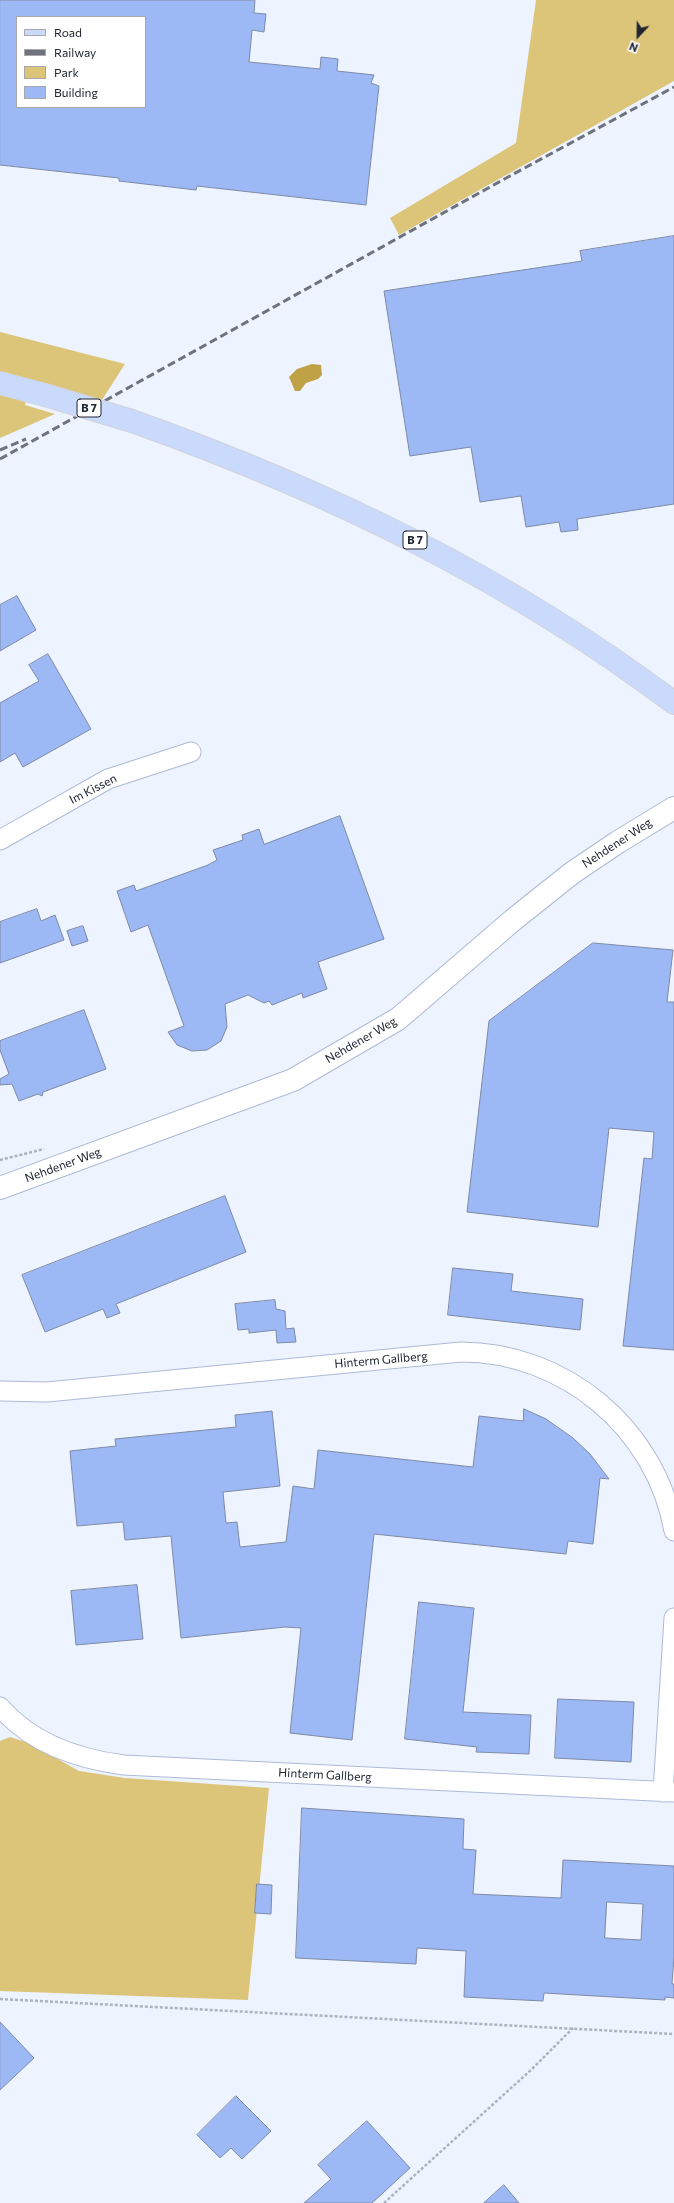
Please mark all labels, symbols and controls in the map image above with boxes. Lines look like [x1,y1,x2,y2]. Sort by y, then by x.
legend [16,16,146,108]
north arrow [618,16,658,56]
text: Road [54,25,82,39]
text: N [627,40,640,55]
text: Railway [54,45,96,59]
text: Park [54,65,79,79]
text: Building [54,85,98,99]
road number: B 7 [77,399,101,417]
road number: B 7 [403,531,427,549]
street label: Im Kissen [67,771,119,807]
street label: Nehdener Weg [580,815,654,871]
street label: Nehdener Weg [323,1014,399,1066]
street label: Nehdener Weg [23,1145,103,1185]
street label: Hinterm Gallberg [334,1349,428,1371]
street label: Hinterm Gallberg [278,1765,372,1785]

